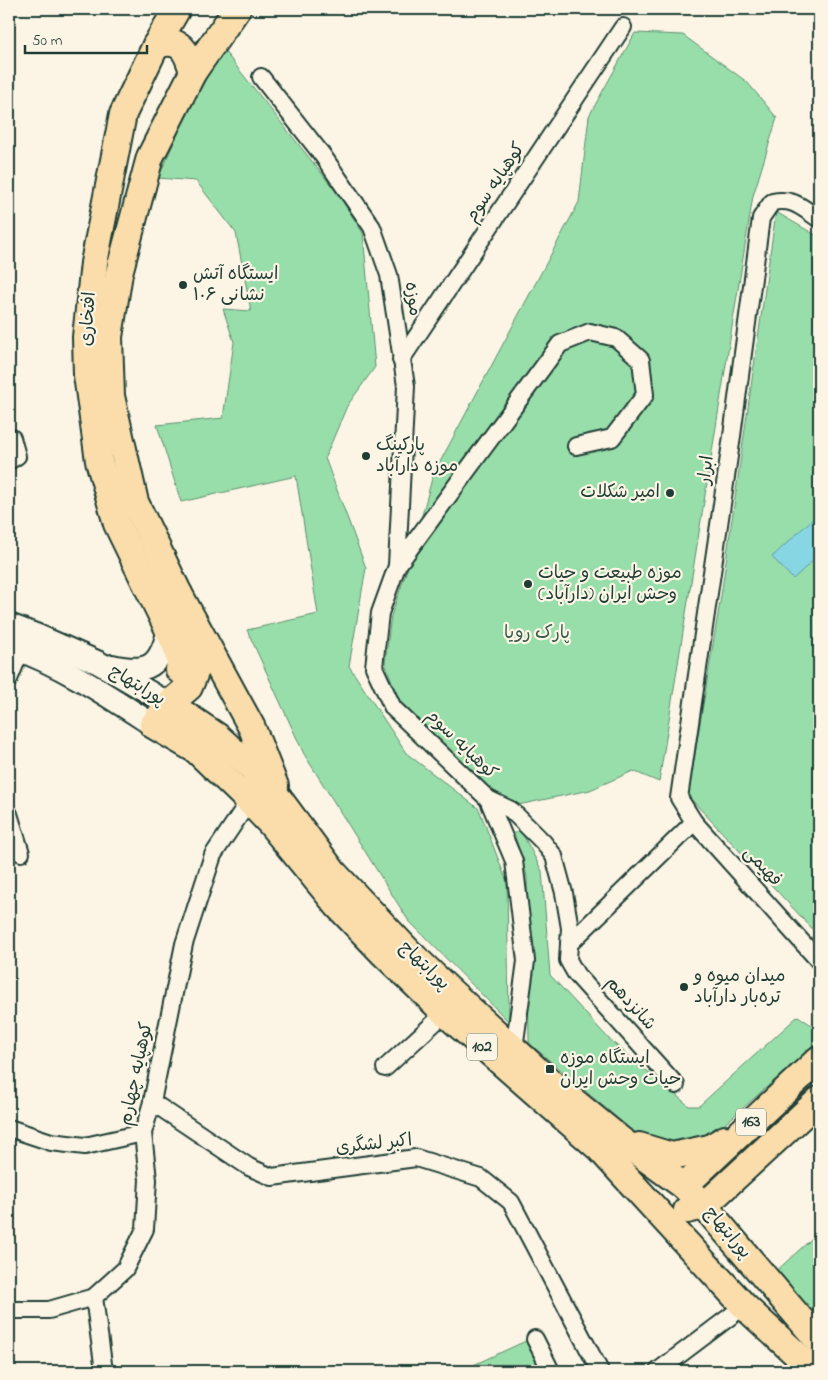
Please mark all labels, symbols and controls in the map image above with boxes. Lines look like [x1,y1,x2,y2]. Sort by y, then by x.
scale bar [25,22,148,54]
text: 50 m [32,30,63,52]
street label: کوهپایه سوم [460,138,533,228]
place label: ایستگاه آتش نشانی ۱۰۶ [193,262,278,309]
marker: ایستگاه آتش نشانی ۱۰۶ [177,279,189,291]
street label: موزه [397,280,427,318]
street label: افتخاری [74,291,104,347]
place label: پارکینگ موزه دارآباد [376,433,458,480]
marker: پارکینگ موزه دارآباد [360,450,372,462]
street label: ابرار [692,454,722,488]
place label: امیر شکلات [580,480,660,506]
marker: امیر شکلات [664,487,676,499]
place label: موزه طبیعت و حیات وحش ایران (دارآباد) [538,561,682,608]
marker: موزه طبیعت و حیات وحش ایران (دارآباد) [522,578,534,590]
park label: پارک رویا [504,621,570,647]
street label: پورابتهاج [104,659,170,713]
street label: کوهپایه سوم [419,704,503,786]
street label: فهیمی [737,841,787,893]
street label: پورابتهاج [393,935,455,997]
place label: میدان میوه و تره‌بار دارآباد [692,964,785,1011]
street label: شانزدهم [599,971,661,1037]
marker: میدان میوه و تره‌بار دارآباد [678,981,690,993]
street label: کوهپایه چهارم [113,1020,161,1128]
road number: 102 [467,1034,497,1060]
place label: ایستگاه موزه حیات وحش ایران [560,1046,681,1093]
marker: ایستگاه موزه حیات وحش ایران [544,1063,556,1075]
road number: 163 [736,1108,766,1136]
street label: اکبر لشگری [335,1128,413,1162]
street label: پورابتهاج [697,1201,757,1265]

